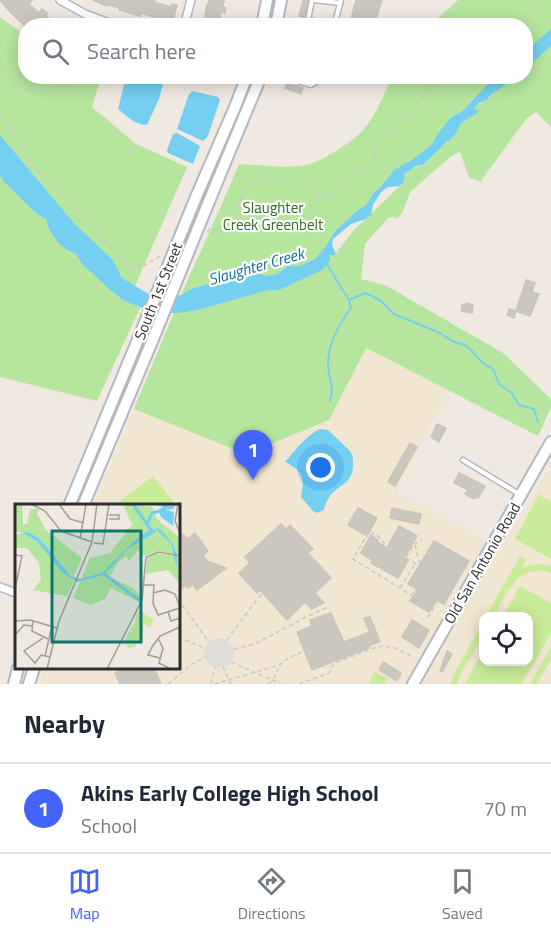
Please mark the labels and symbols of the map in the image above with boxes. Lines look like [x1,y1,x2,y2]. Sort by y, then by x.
park label: Slaughter Creek Greenbelt [223,196,324,236]
street label: South 1st Street [128,238,188,343]
water label: Slaughter Creek [205,240,309,291]
pin: 1 [234,430,272,480]
your location [306,453,335,482]
street label: Old San Antonio Road [438,498,526,628]
inset map [15,504,180,669]

